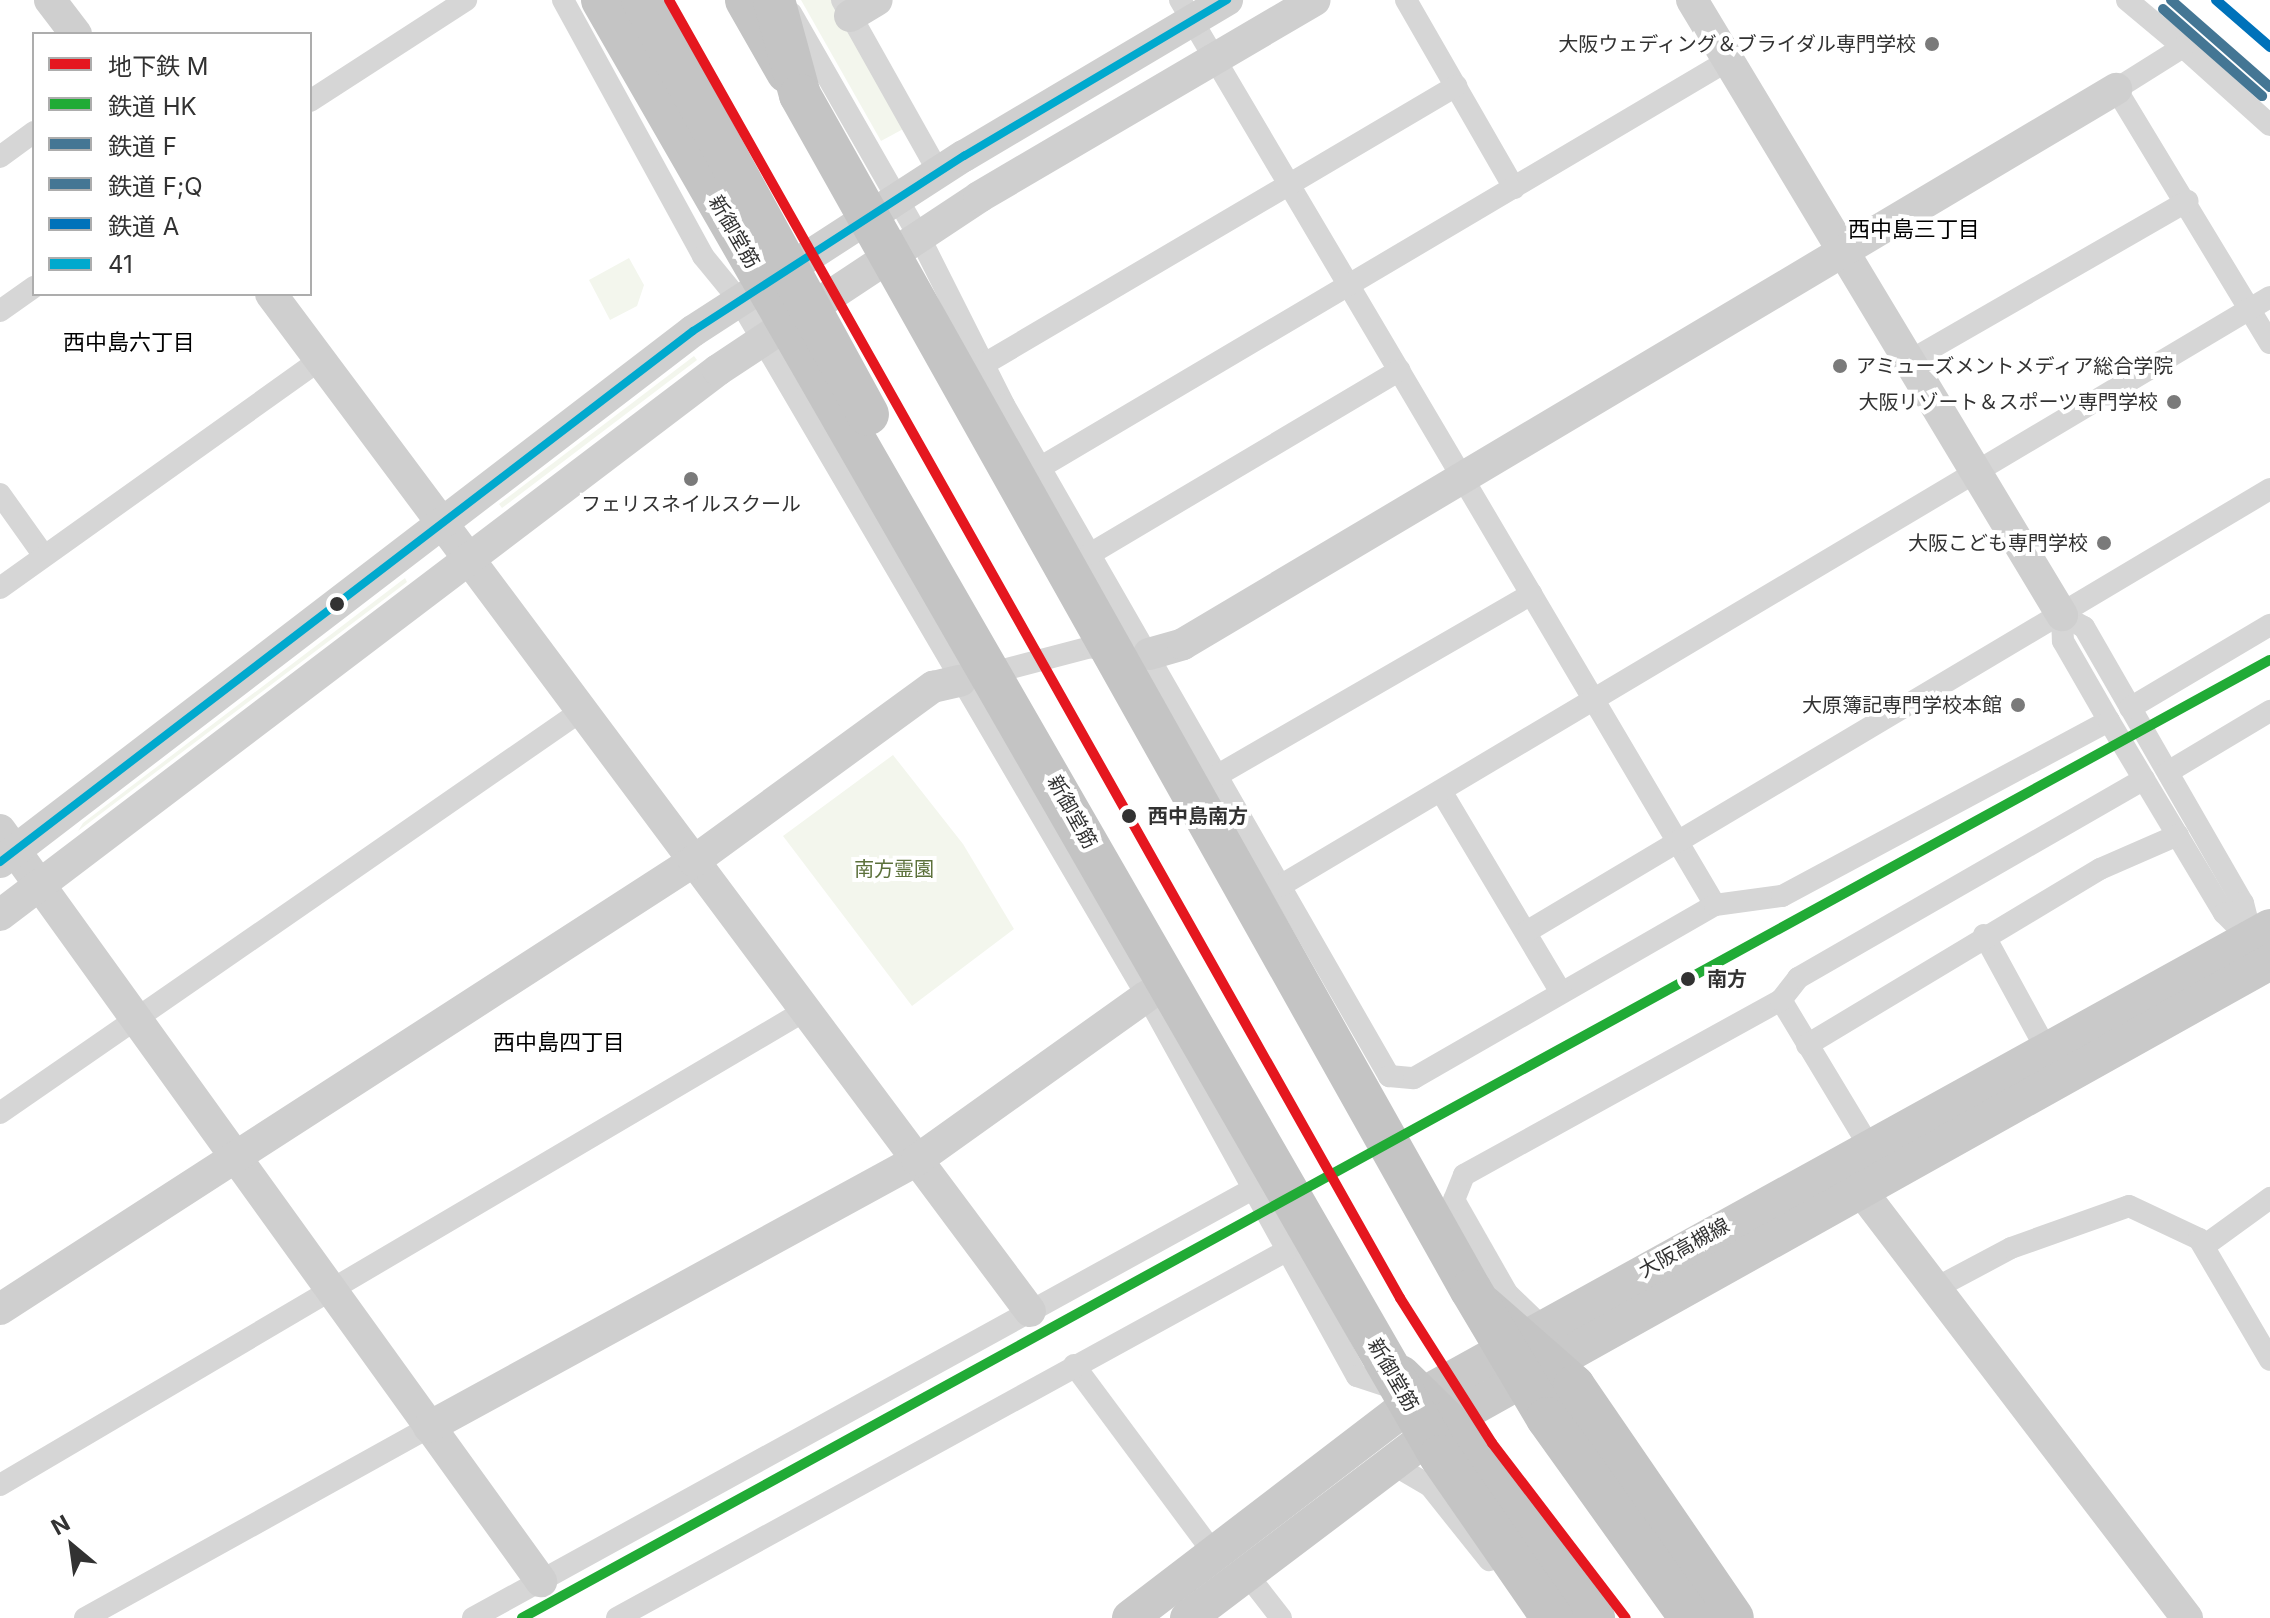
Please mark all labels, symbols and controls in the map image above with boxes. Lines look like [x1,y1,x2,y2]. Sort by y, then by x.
legend [32,32,312,296]
place label: 大阪ウェディング＆ブライダル専門学校 [1556,32,1916,56]
marker: 大阪ウェディング＆ブライダル専門学校 [1923,35,1941,53]
text: 地下鉄 M [108,52,208,81]
text: 鉄道 HK [108,92,197,121]
text: 鉄道 F [108,132,177,161]
text: 鉄道 F;Q [108,172,203,201]
street label: 新御堂筋 [704,191,764,273]
text: 鉄道 A [108,212,179,241]
district label: 西中島三丁目 [1848,217,1980,243]
text: 41 [108,250,133,279]
district label: 西中島六丁目 [63,330,195,356]
place label: アミューズメントメディア総合学院 [1856,354,2176,378]
marker: アミューズメントメディア総合学院 [1831,357,1849,375]
place label: 大阪リゾート＆スポーツ専門学校 [1858,390,2158,414]
marker: 大阪リゾート＆スポーツ専門学校 [2165,393,2183,411]
marker: フェリスネイルスクール [682,470,700,488]
place label: フェリスネイルスクール [581,492,801,516]
place label: 大阪こども専門学校 [1908,531,2088,555]
marker: 大阪こども専門学校 [2095,534,2113,552]
unlabelled marker [329,596,345,612]
place label: 大原簿記専門学校本館 [1802,693,2002,717]
marker: 大原簿記専門学校本館 [2009,696,2027,714]
street label: 新御堂筋 [1042,771,1102,853]
marker: 西中島南方 [1117,804,1141,828]
place label: 西中島南方 [1148,804,1248,828]
park label: 南方霊園 [854,857,934,881]
marker: 南方 [1676,967,1700,991]
place label: 南方 [1707,967,1747,991]
district label: 西中島四丁目 [493,1030,625,1056]
street label: 大阪高槻線 [1634,1213,1734,1283]
street label: 新御堂筋 [1363,1334,1423,1416]
north arrow [32,1506,112,1586]
text: N [47,1510,74,1540]

